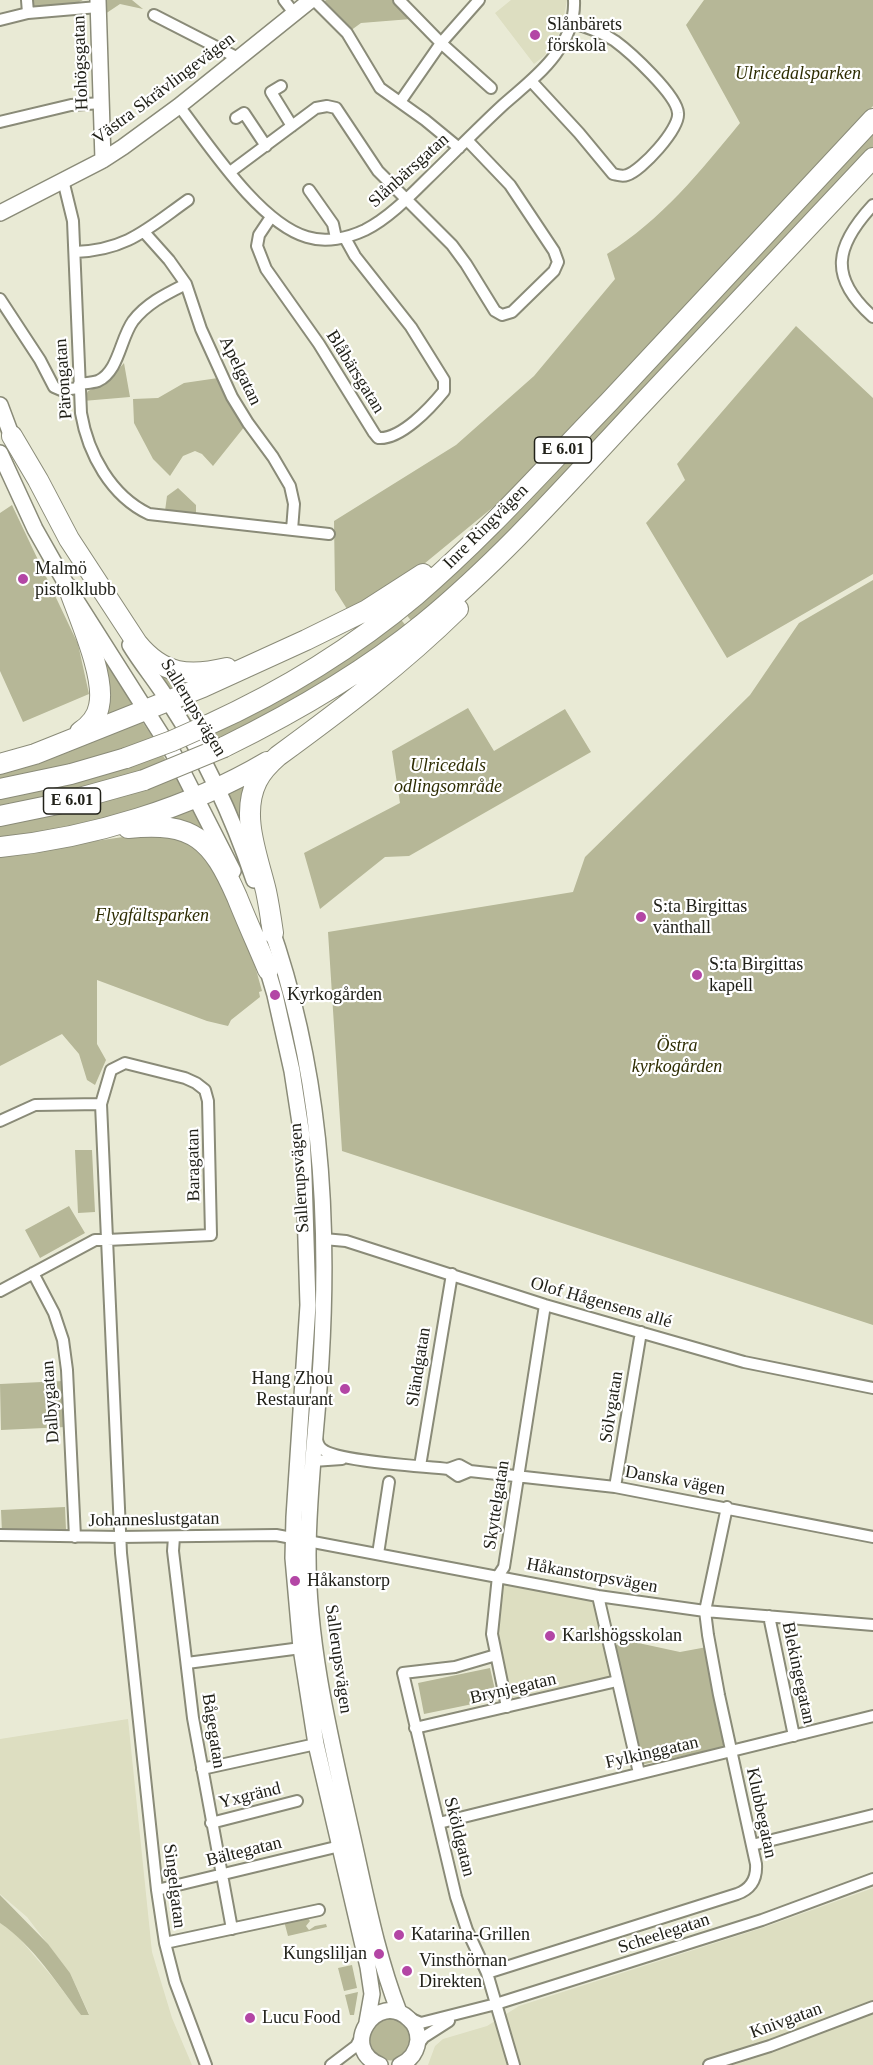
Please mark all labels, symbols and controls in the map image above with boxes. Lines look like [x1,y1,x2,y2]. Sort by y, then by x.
place label: Slånbärets förskola [547,14,622,57]
street label: Hohögsgatan [69,15,93,111]
street label: Västra Skrävlingevägen [89,28,239,150]
marker: Slånbärets förskola [528,28,542,42]
park label: Ulricedalsparken [735,63,861,85]
street label: Slånbärsgatan [364,129,454,213]
street label: Blåbärsgatan [321,326,389,418]
street label: Apelgatan [214,333,266,409]
street label: Pärongatan [50,338,78,420]
road number: E 6.01 [534,437,592,463]
street label: Inre Ringvägen [439,480,533,574]
place label: Malmö pistolklubb [35,558,116,600]
marker: Malmö pistolklubb [16,572,30,586]
street label: Sallerupsvägen [155,655,231,761]
park label: Ulricedals odlingsområde [394,755,502,798]
road number: E 6.01 [44,788,100,814]
place label: S:ta Birgittas vänthall [653,896,747,938]
park label: Flygfältsparken [95,905,209,927]
marker: S:ta Birgittas vänthall [634,910,648,924]
place label: S:ta Birgittas kapell [709,954,803,996]
marker: S:ta Birgittas kapell [690,968,704,982]
place label: Kyrkogården [287,984,382,1006]
marker: Kyrkogården [268,988,282,1002]
park label: Östra kyrkogården [632,1035,722,1078]
street label: Sallerupsvägen [285,1122,315,1234]
street label: Baragatan [183,1128,205,1202]
street label: Olof Hågensens allé [528,1273,674,1333]
street label: Sländgatan [402,1326,436,1408]
street label: Dalbygatan [37,1360,65,1444]
place label: Hang Zhou Restaurant [252,1368,333,1410]
street label: Sölvgatan [596,1370,628,1444]
marker: Hang Zhou Restaurant [338,1382,352,1396]
street label: Skyttelgatan [479,1459,515,1551]
street label: Danska vägen [623,1462,727,1500]
street label: Johanneslustgatan [88,1508,220,1532]
street label: Håkanstorpsvägen [525,1554,659,1598]
place label: Håkanstorp [307,1570,390,1592]
marker: Håkanstorp [288,1574,302,1588]
street label: Sallerupsvägen [320,1603,356,1715]
street label: Blekingegatan [777,1620,819,1726]
place label: Karlshögsskolan [562,1625,682,1647]
marker: Karlshögsskolan [543,1629,557,1643]
street label: Brynjegatan [468,1669,558,1709]
street label: Bågegatan [196,1692,230,1770]
street label: Fylkinggatan [603,1732,701,1774]
street label: Klubbegatan [741,1766,781,1860]
street label: Yxgränd [217,1778,283,1814]
street label: Sköldgatan [439,1795,479,1879]
street label: Bältegatan [204,1832,284,1872]
street label: Singelgatan [158,1843,190,1929]
street label: Scheelegatan [616,1909,712,1959]
place label: Katarina-Grillen [411,1924,530,1946]
marker: Katarina-Grillen [392,1928,406,1942]
place label: Kungsliljan [283,1943,367,1965]
marker: Kungsliljan [372,1947,386,1961]
place label: Vinsthörnan Direkten [419,1950,507,1992]
marker: Vinsthörnan Direkten [400,1964,414,1978]
street label: Knivgatan [747,1998,825,2044]
place label: Lucu Food [262,2007,340,2029]
marker: Lucu Food [243,2011,257,2025]

